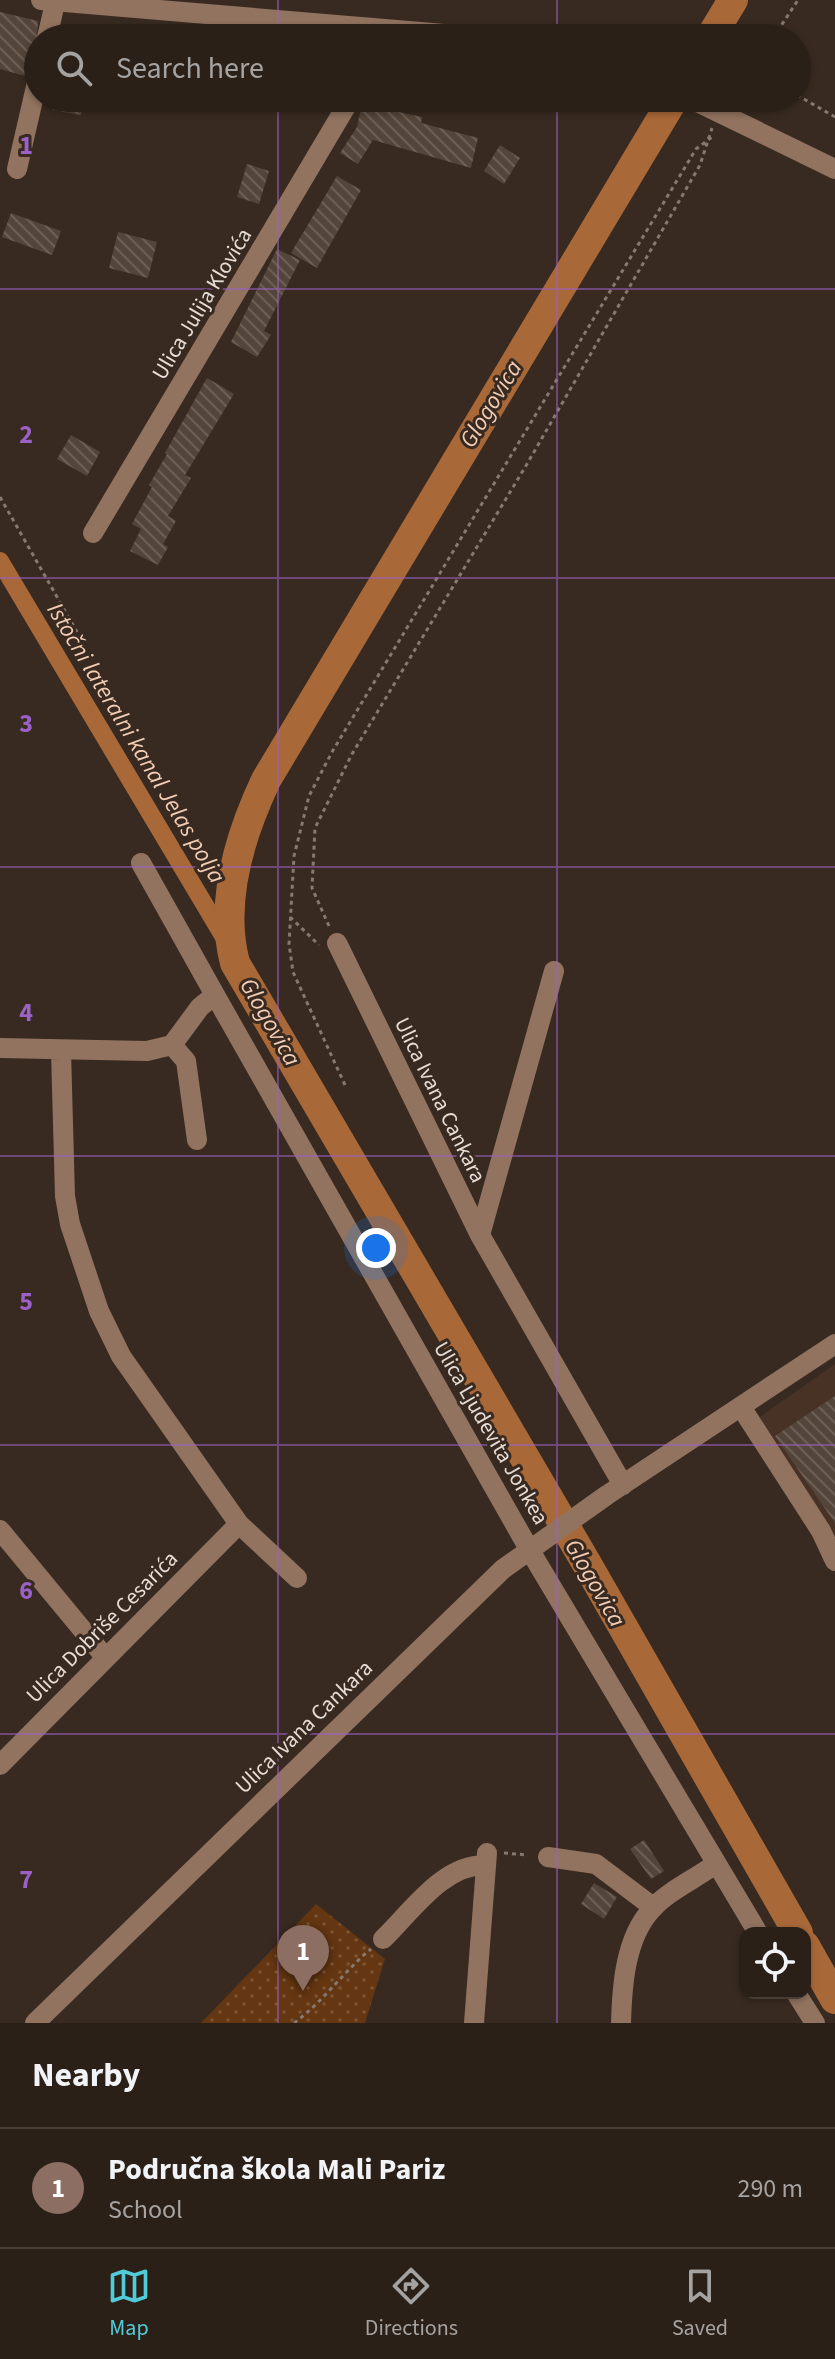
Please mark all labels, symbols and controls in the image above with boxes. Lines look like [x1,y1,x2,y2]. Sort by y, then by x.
search box [24,24,811,112]
icon: search [52,46,96,90]
text: Search here [116,47,264,90]
text: 1 [19,127,33,164]
street label: Ulica Julija Klovića [144,222,260,386]
water label: Glogovica [451,353,531,454]
text: 2 [19,416,33,453]
water label: Istočni lateralni kanal Jelas polja [38,596,234,890]
text: 3 [19,705,33,742]
water label: Glogovica [231,971,309,1073]
text: 4 [19,994,33,1031]
street label: Ulica Ivana Cankara [386,1012,494,1188]
your location [356,1228,396,1268]
text: 5 [19,1283,33,1320]
street label: Ulica Ljudevita Jonkea [425,1336,557,1530]
water label: Glogovica [556,1532,634,1634]
street label: Ulica Dobriše Cesarića [19,1544,185,1710]
text: 6 [19,1572,33,1609]
street label: Ulica Ivana Cankara [228,1653,380,1801]
text: 7 [19,1861,33,1898]
pin: 1 [277,1925,329,1991]
map controls [739,1927,811,1999]
button: locate [739,1927,811,1999]
text: Nearby [32,2051,140,2100]
text: Područna škola Mali Pariz [108,2148,445,2191]
text: 1 [51,2170,65,2207]
text: 290 m [737,2170,803,2207]
text: School [108,2191,183,2228]
tab: Map [107,2264,151,2344]
tab: Directions [365,2264,458,2344]
tab: Saved [672,2264,728,2344]

